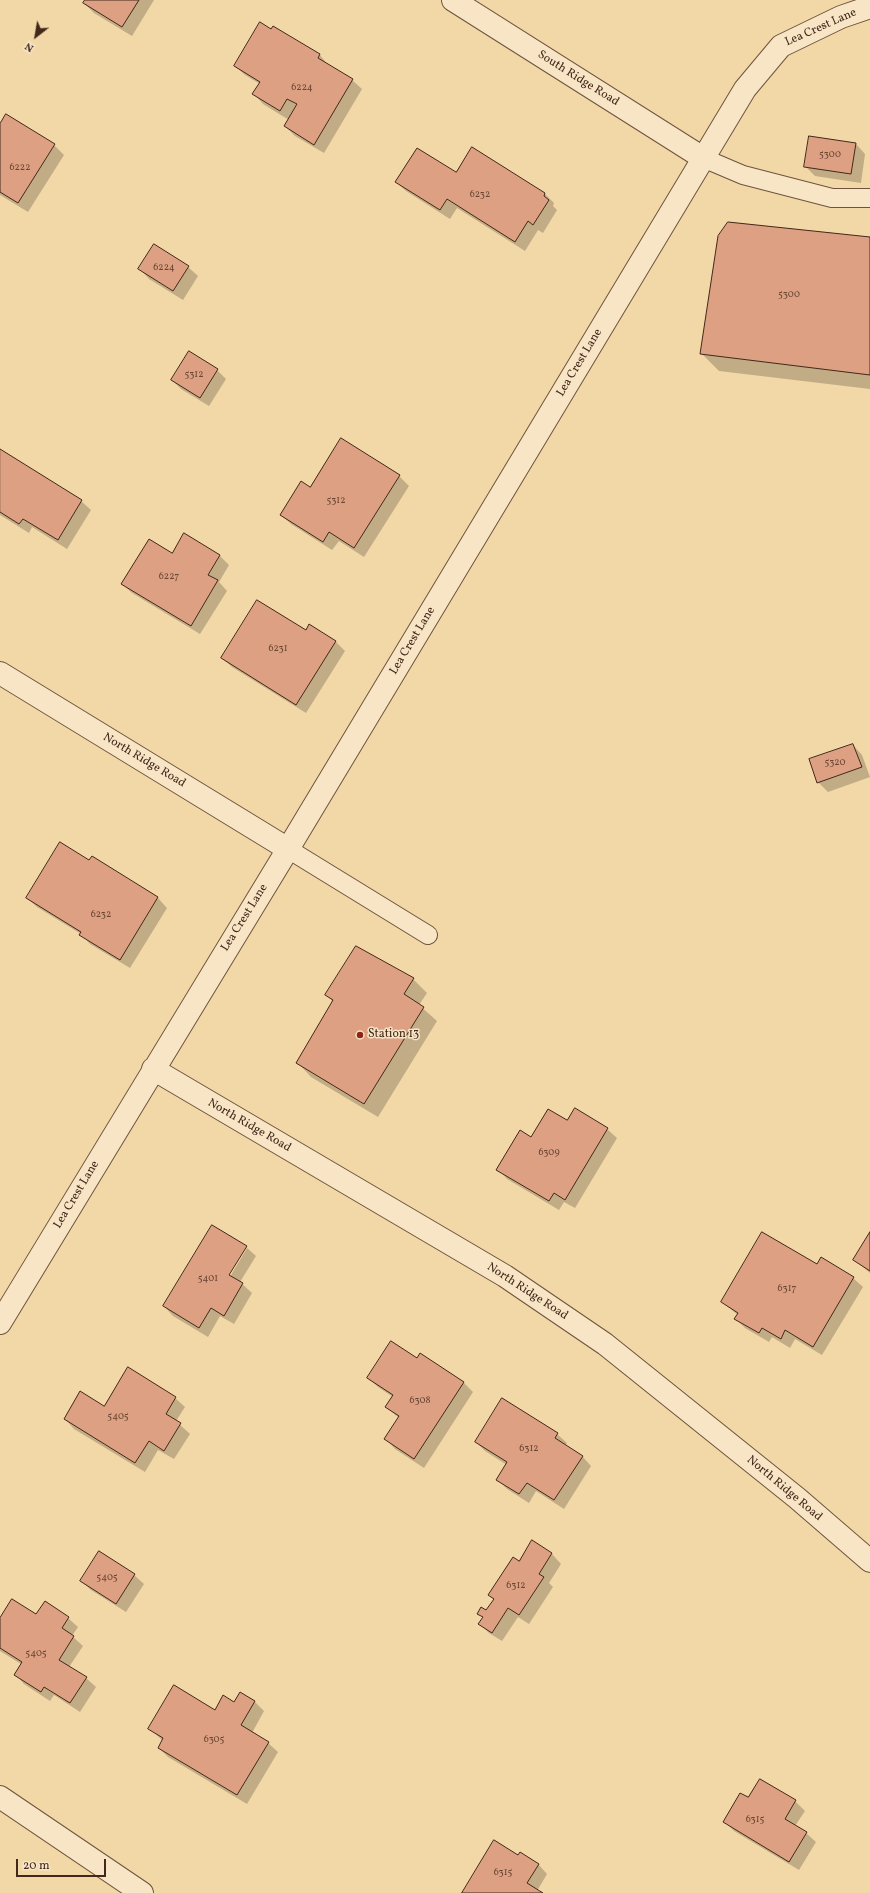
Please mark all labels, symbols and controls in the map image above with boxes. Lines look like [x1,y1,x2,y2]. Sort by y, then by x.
street label: Lea Crest Lane [783,6,859,50]
north arrow [16,16,56,56]
text: N [22,38,37,55]
street label: South Ridge Road [535,48,621,110]
house number: 6224 [291,82,313,94]
house number: 5300 [819,149,841,161]
house number: 6222 [9,162,31,174]
house number: 6232 [470,189,490,201]
house number: 6224 [153,262,175,274]
house number: 5300 [778,289,800,301]
street label: Lea Crest Lane [554,326,606,400]
house number: 5312 [184,369,204,381]
house number: 5312 [326,495,346,507]
house number: 6227 [159,571,179,583]
street label: Lea Crest Lane [387,604,439,678]
house number: 6231 [268,643,288,655]
street label: North Ridge Road [100,731,188,791]
house number: 5320 [824,757,846,769]
street label: Lea Crest Lane [219,882,271,954]
house number: 6232 [91,909,111,921]
place label: Station 13 [368,1028,419,1042]
marker: Station 13 [355,1030,365,1040]
street label: North Ridge Road [205,1096,293,1156]
house number: 6309 [538,1147,560,1159]
street label: Lea Crest Lane [51,1158,103,1232]
street label: North Ridge Road [484,1260,570,1324]
house number: 5401 [198,1273,218,1285]
house number: 6317 [778,1283,796,1295]
house number: 6308 [410,1395,430,1407]
house number: 5405 [107,1411,129,1423]
house number: 6312 [519,1443,539,1455]
street label: North Ridge Road [743,1453,825,1525]
house number: 5405 [96,1572,118,1584]
house number: 6312 [506,1580,526,1592]
house number: 5405 [25,1648,47,1660]
house number: 6305 [204,1734,224,1746]
house number: 6315 [746,1814,764,1826]
scale bar [18,1851,108,1877]
text: 20 m [23,1858,50,1874]
house number: 6315 [494,1867,512,1879]

